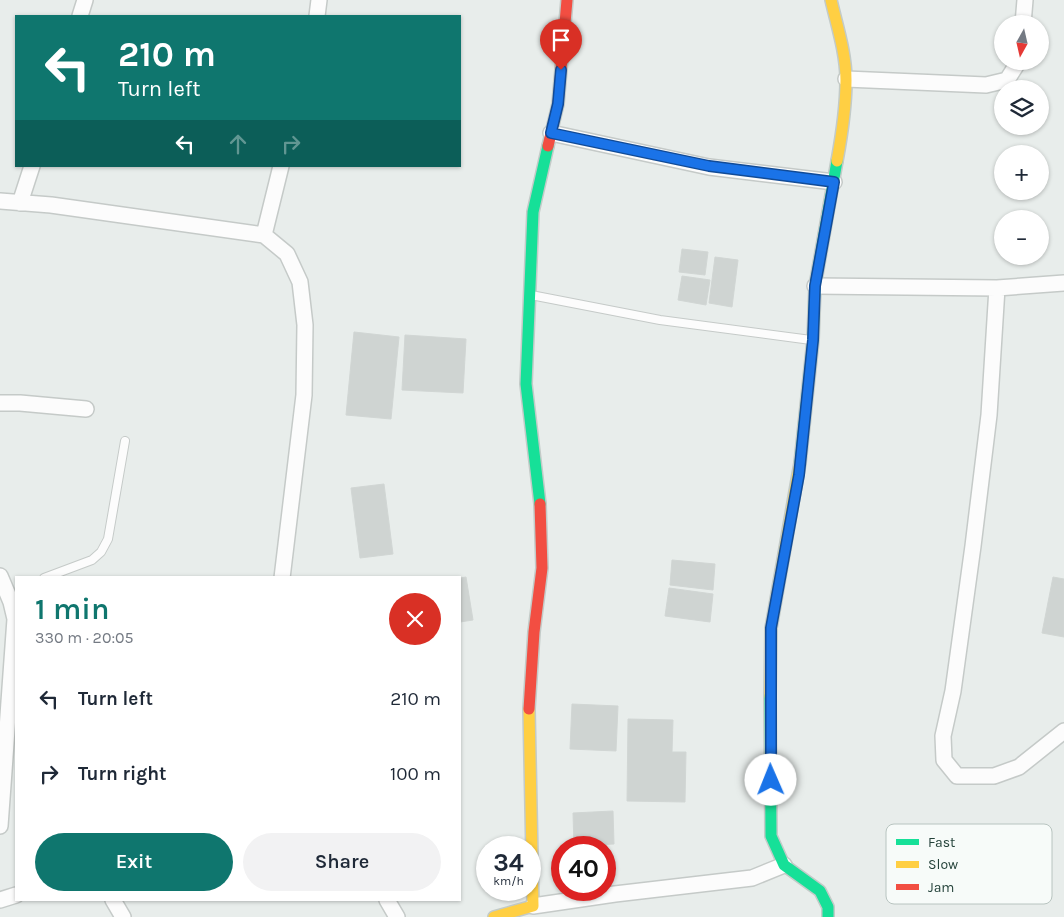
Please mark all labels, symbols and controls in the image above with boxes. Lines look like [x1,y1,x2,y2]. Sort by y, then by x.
north arrow [994,15,1049,70]
map controls [994,15,1049,265]
pin [540,19,582,70]
icon: arrive [547,26,575,54]
text: 210 m [118,34,216,75]
icon: left [35,35,100,100]
text: Turn left [118,76,201,102]
button: layers [994,80,1049,135]
icon: left [171,130,199,158]
icon: ahead [224,130,252,158]
icon: right [277,130,305,158]
button: + [994,145,1049,200]
button: − [994,210,1049,265]
text: 1 min [35,591,109,627]
button: close [389,593,441,645]
text: 330 m · 20:05 [35,628,134,647]
icon: left [35,685,63,713]
text: Turn left [78,688,153,710]
text: 210 m [390,688,441,710]
position arrow [744,753,796,805]
icon: right [35,760,63,788]
text: Turn right [78,763,167,785]
text: 100 m [390,763,441,785]
legend [886,824,1052,904]
button: Exit [35,833,233,891]
button: Share [243,833,441,891]
text: Fast [928,834,955,851]
speed limit sign: 40 [551,836,616,901]
text: 34 [493,848,524,877]
text: Slow [928,856,958,873]
text: km/h [493,874,524,888]
text: Jam [928,879,954,896]

